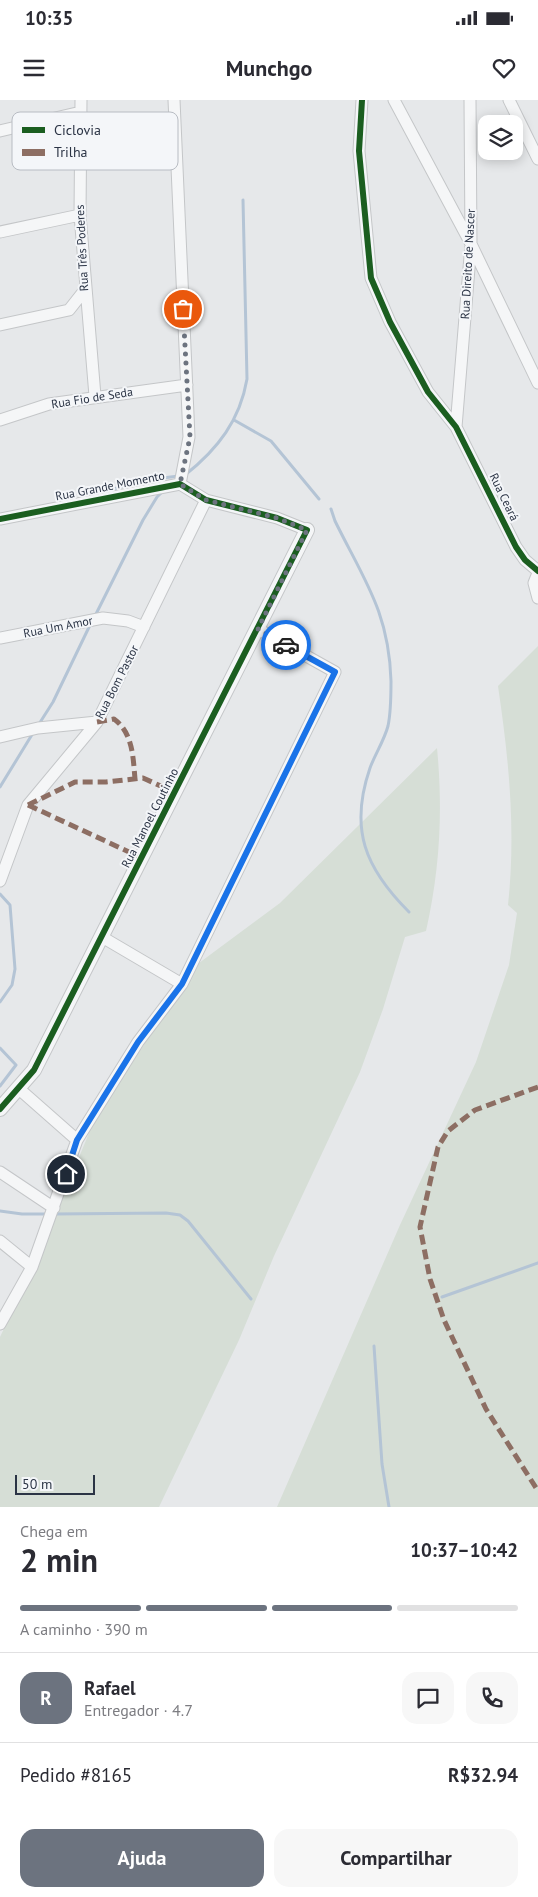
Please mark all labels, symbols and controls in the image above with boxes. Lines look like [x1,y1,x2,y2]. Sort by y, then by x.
text: 10:35 [25,6,73,30]
icon: menu [20,54,48,82]
text: Munchgo [226,54,312,82]
icon: heart [490,54,518,82]
legend [12,112,178,170]
map controls [478,115,523,160]
button: layers [478,115,523,160]
text: Ciclovia [54,121,101,139]
text: Trilha [54,143,88,161]
street label: Rua Três Poderes [72,204,91,292]
street label: Rua Direito de Nascer [457,208,478,320]
pin [162,288,204,330]
icon: bag [169,295,197,323]
street label: Rua Fio de Seda [50,384,134,411]
street label: Rua Grande Momento [54,468,166,503]
street label: Rua Ceará [486,470,522,523]
street label: Rua Um Amor [22,612,94,641]
courier [261,620,311,670]
icon: car [272,631,300,659]
street label: Rua Bom Pastor [92,642,142,721]
street label: Rua Manoel Coutinho [118,765,181,870]
pin [45,1153,87,1195]
icon: home [52,1160,80,1188]
scale bar [15,1472,95,1495]
text: 50 m [22,1475,52,1493]
text: Chega em [20,1521,88,1541]
text: 10:37–10:42 [410,1538,518,1562]
text: 2 min [20,1539,98,1581]
text: A caminho · 390 m [20,1619,148,1639]
button: chat [402,1672,454,1724]
button: phone [466,1672,518,1724]
text: Rafael [84,1676,136,1700]
text: R [40,1686,52,1710]
text: Entregador · 4.7 [84,1700,193,1720]
text: Pedido #8165 [20,1763,132,1787]
text: R$32.94 [448,1763,518,1787]
button: Ajuda [20,1829,264,1887]
button: Compartilhar [274,1829,518,1887]

